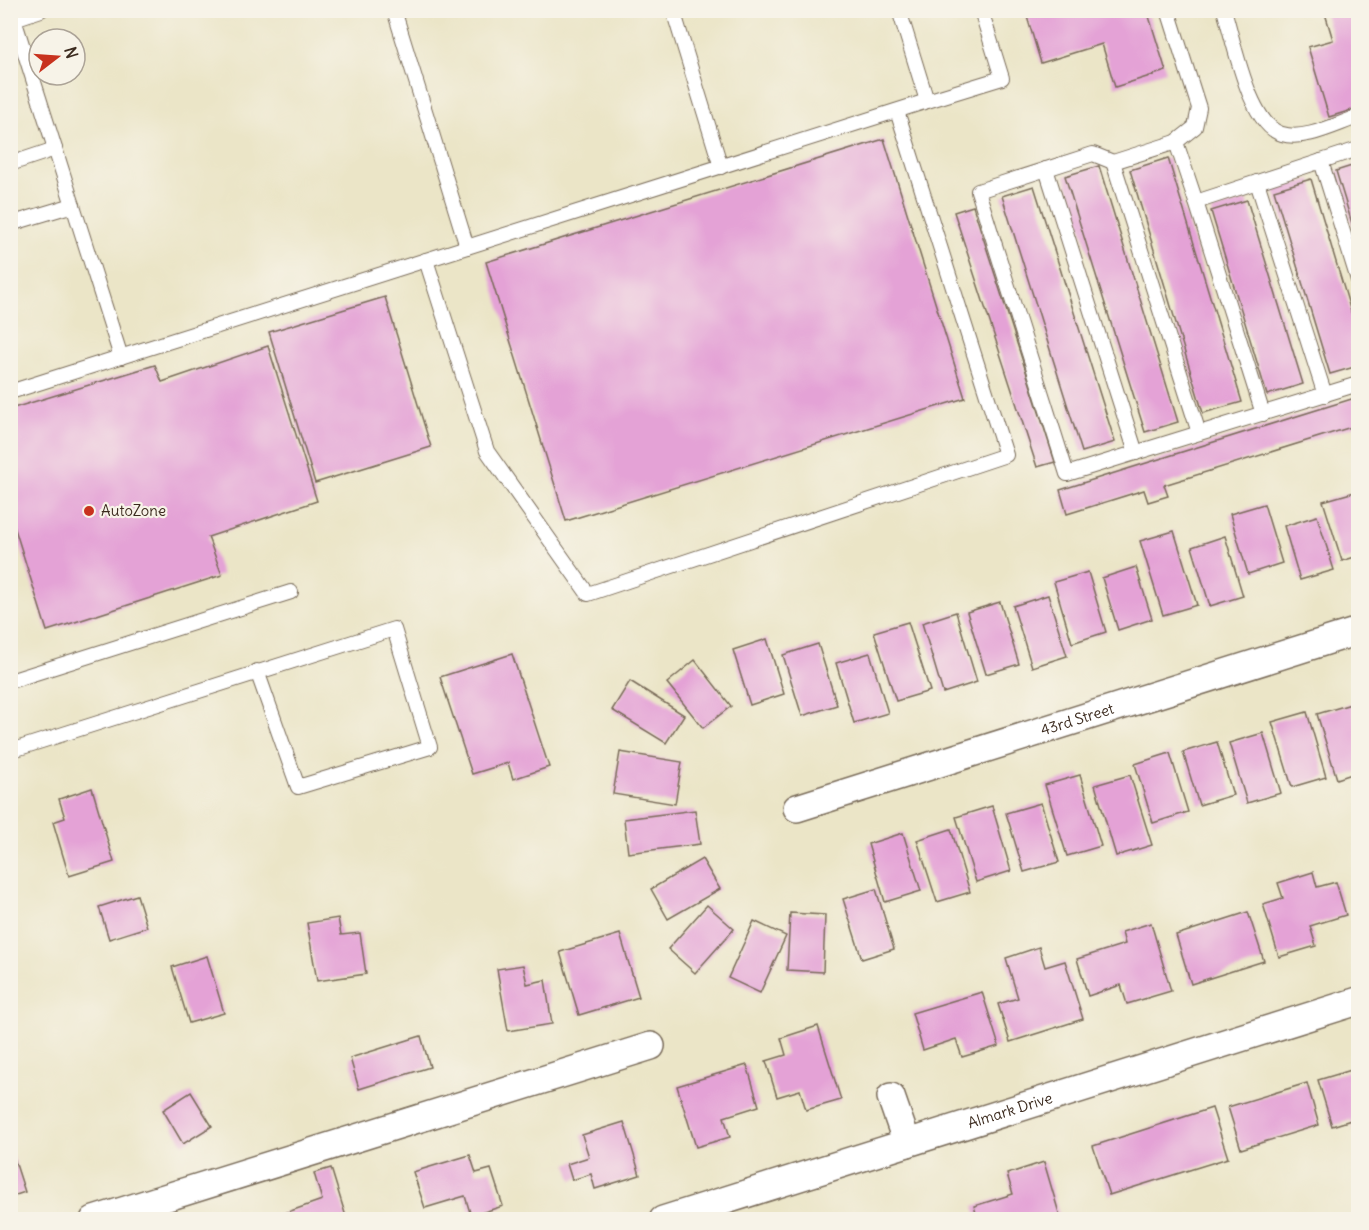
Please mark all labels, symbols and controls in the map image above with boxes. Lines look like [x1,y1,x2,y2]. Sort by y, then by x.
north arrow [27,27,87,87]
text: N [60,44,83,61]
place label: AutoZone [101,501,166,520]
marker: AutoZone [82,504,96,518]
street label: 43rd Street [1038,699,1116,740]
street label: Almark Drive [965,1088,1055,1132]

